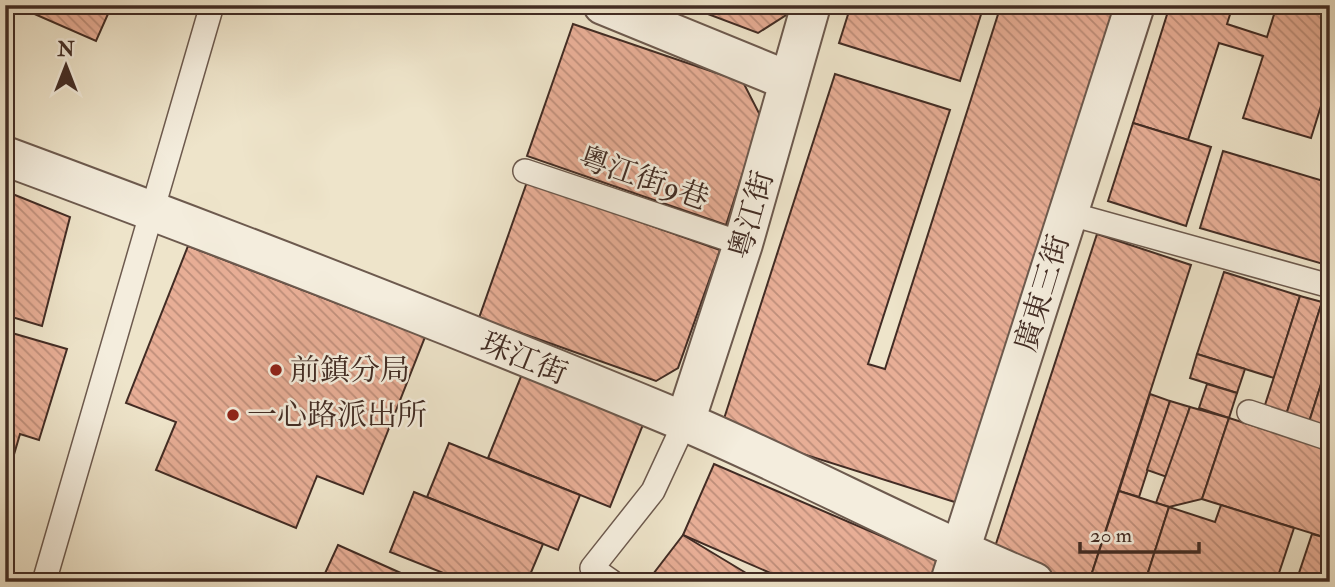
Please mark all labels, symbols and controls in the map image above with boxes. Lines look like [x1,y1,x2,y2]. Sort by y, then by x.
north arrow [32,32,102,102]
text: N [56,38,75,62]
street label: 粵江街9巷 [574,139,714,218]
street label: 粵江街 [721,167,782,263]
street label: 廣東三街 [1007,230,1078,356]
street label: 珠江街 [475,324,572,392]
place label: 前鎮分局 [290,352,410,389]
marker: 前鎮分局 [268,362,284,378]
place label: 一心路派出所 [247,397,427,434]
marker: 一心路派出所 [225,407,241,423]
scale bar [1080,510,1198,554]
text: 20 m [1090,522,1132,549]

